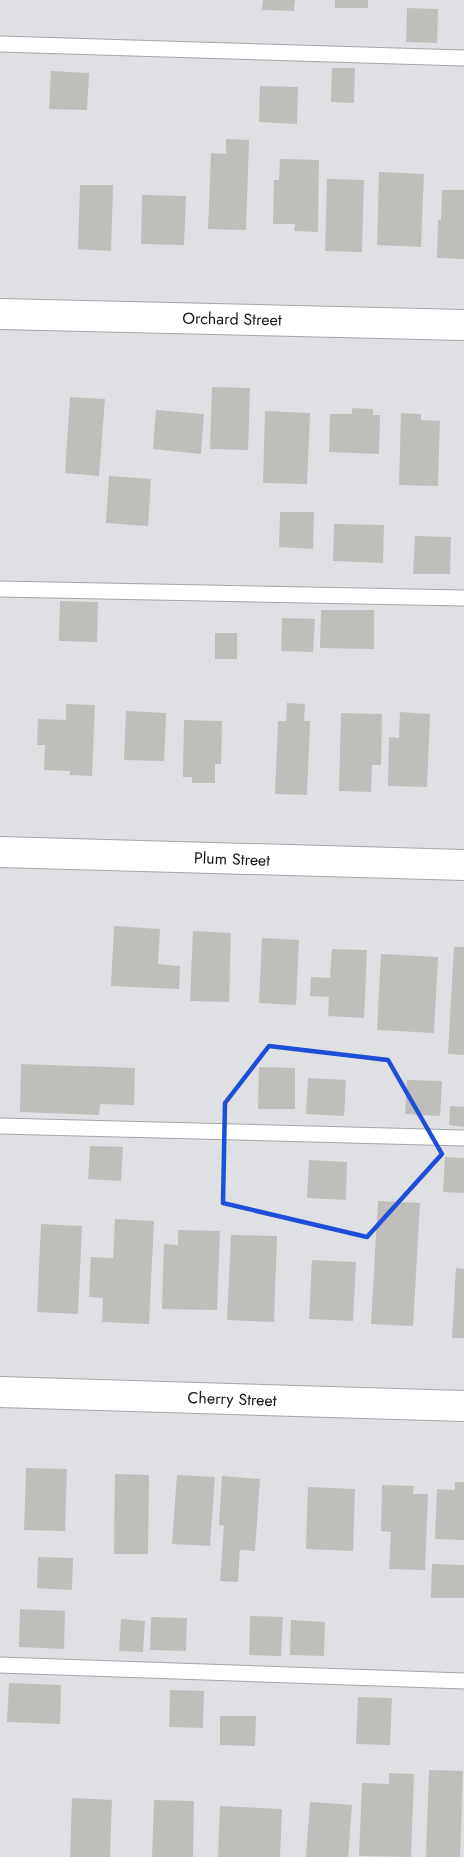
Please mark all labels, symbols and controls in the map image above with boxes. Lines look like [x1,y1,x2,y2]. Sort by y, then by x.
street label: Orchard Street [182,307,282,331]
street label: Plum Street [193,846,271,872]
street label: Cherry Street [187,1386,277,1412]

